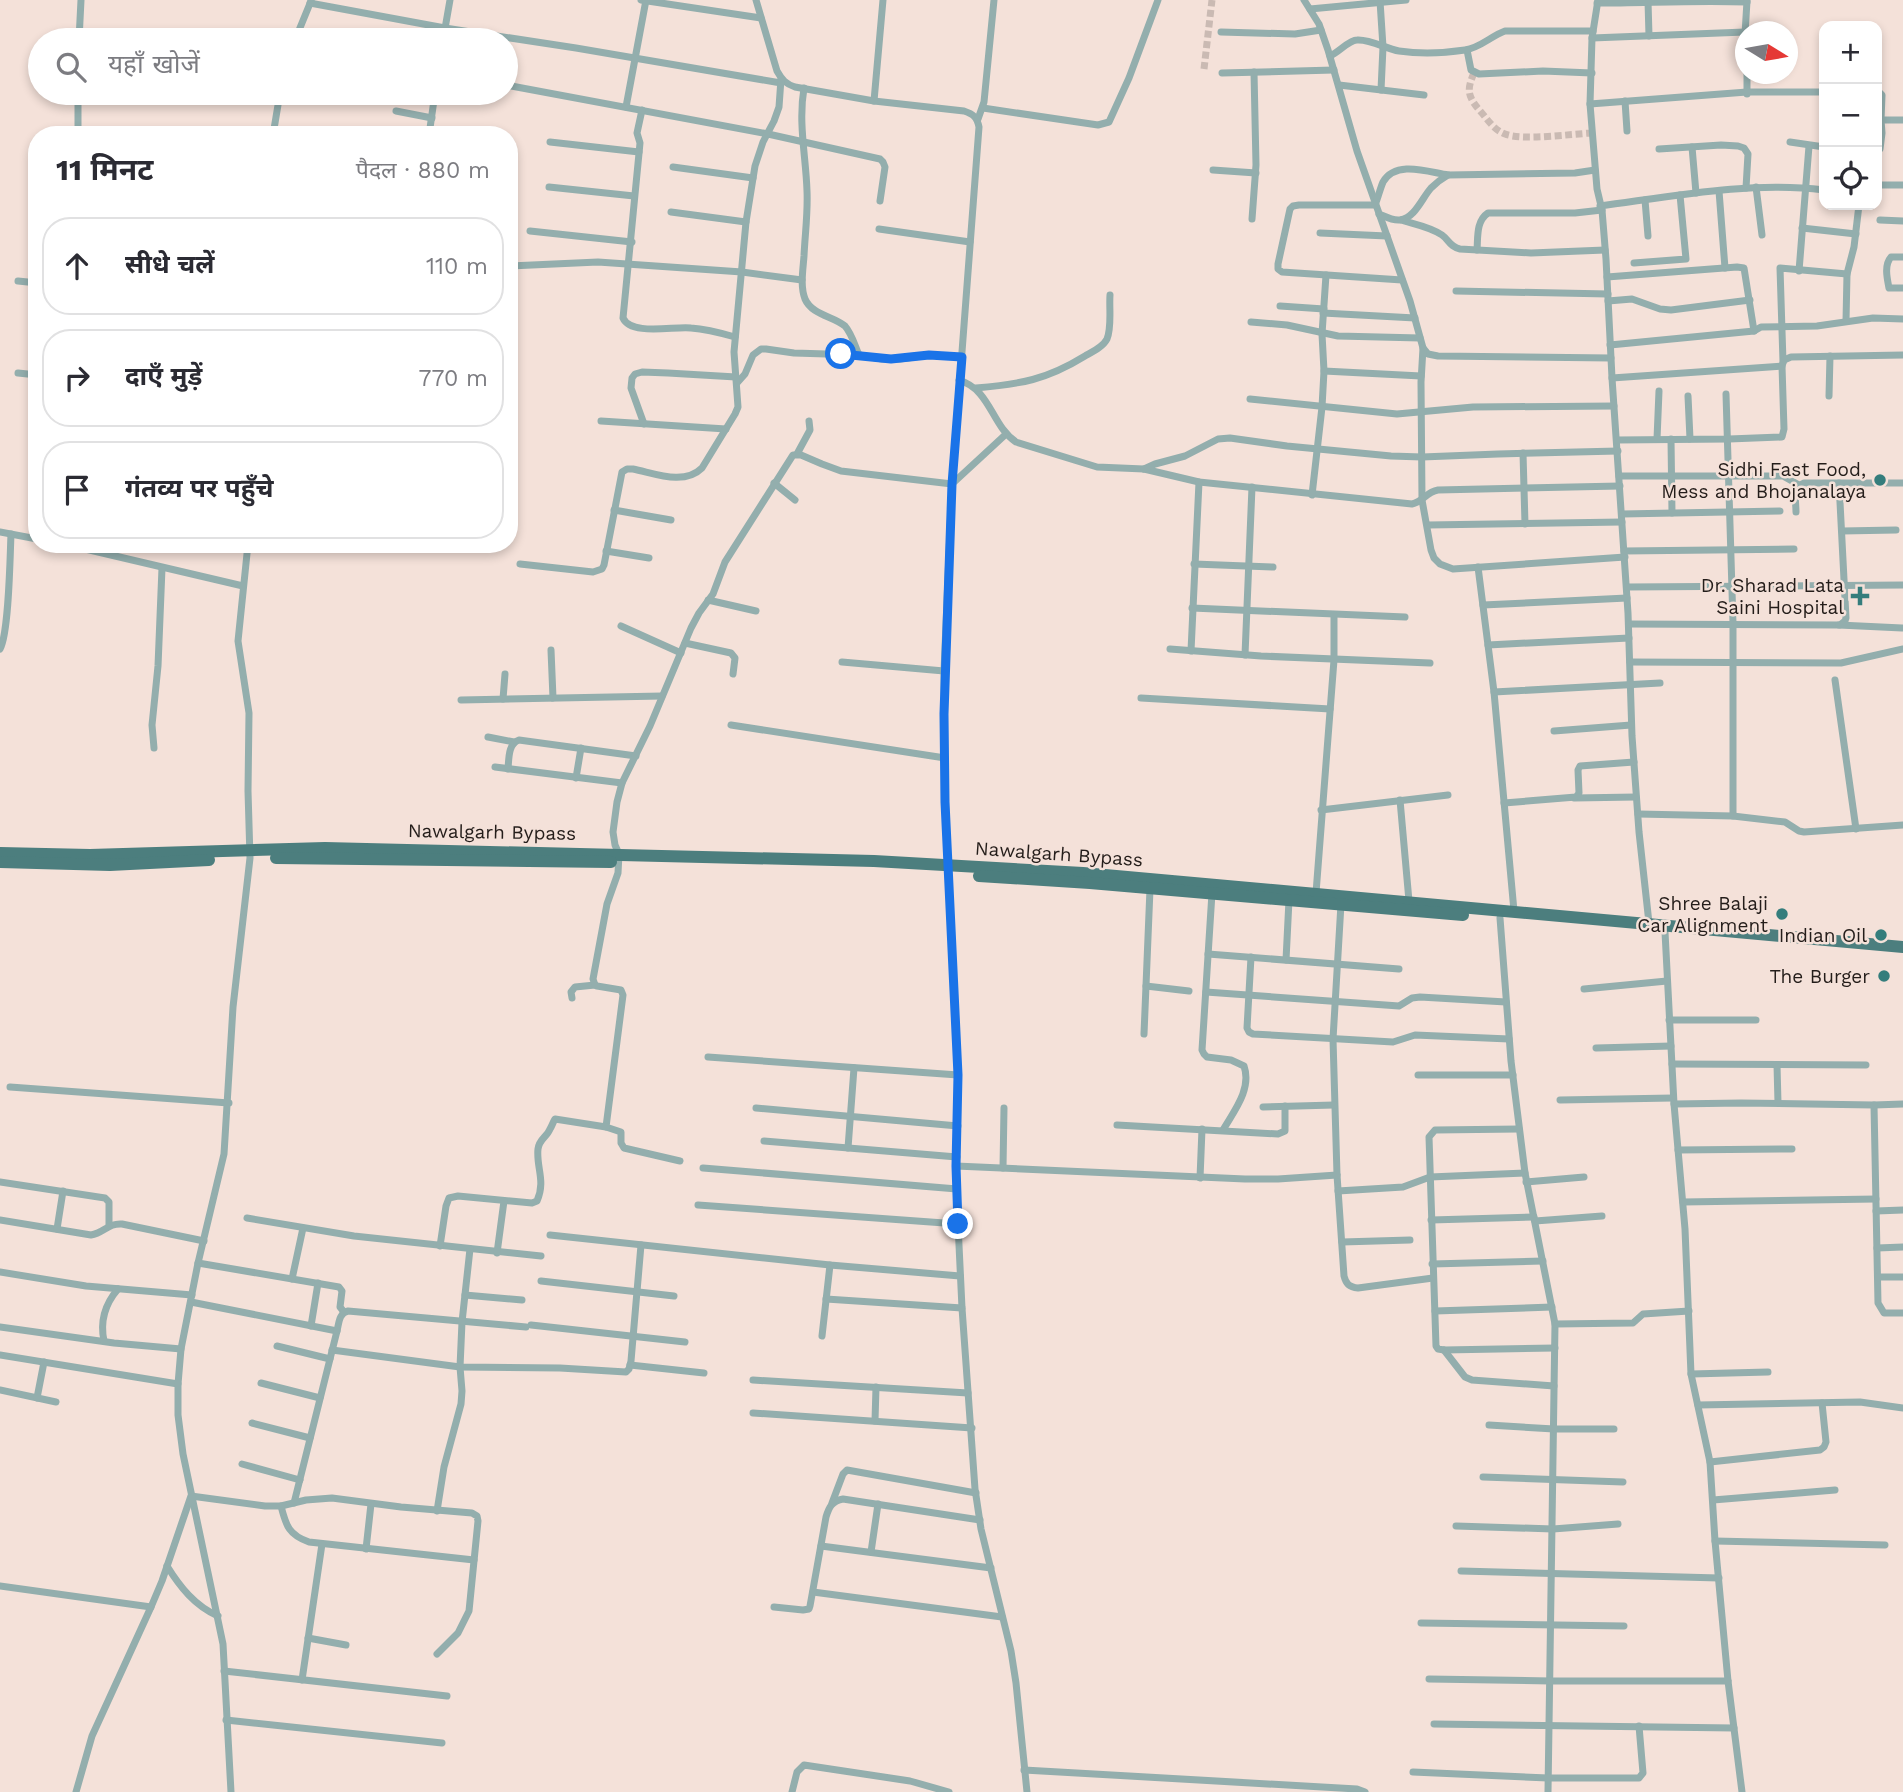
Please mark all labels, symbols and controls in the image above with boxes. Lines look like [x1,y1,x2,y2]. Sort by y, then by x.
north arrow [1735,21,1798,84]
map controls [1819,21,1882,210]
button: + [1819,21,1882,84]
search box [28,28,518,105]
icon: search [52,48,90,86]
text: यहाँ खोजें [108,49,200,79]
button: − [1819,84,1882,147]
button: locate [1819,147,1882,210]
text: 11 मिनट [56,152,153,187]
text: पैदल · 880 m [356,157,490,184]
icon: ahead [58,247,96,285]
text: सीधे चलें [125,249,214,279]
text: 110 m [426,253,488,280]
route start [825,338,856,369]
icon: right [58,359,96,397]
text: दाएँ मुड़ें [125,361,202,391]
text: 770 m [419,365,488,392]
place label: Sidhi Fast Food, Mess and Bhojanalaya [1661,458,1866,503]
icon: arrive [58,471,96,509]
marker: Sidhi Fast Food, Mess and Bhojanalaya [1872,472,1888,488]
text: गंतव्य पर पहुँचे [125,473,274,503]
place label: Dr. Sharad Lata Saini Hospital [1701,574,1844,619]
marker: Dr. Sharad Lata Saini Hospital [1850,586,1870,606]
street label: Nawalgarh Bypass [408,819,576,845]
street label: Nawalgarh Bypass [974,837,1144,871]
place label: Shree Balaji Car Alignment [1637,892,1768,937]
marker: Shree Balaji Car Alignment [1774,906,1790,922]
place label: Indian Oil [1779,924,1867,947]
marker: Indian Oil [1873,927,1889,943]
place label: The Burger [1769,965,1870,988]
marker: The Burger [1876,968,1892,984]
route end [942,1208,973,1239]

